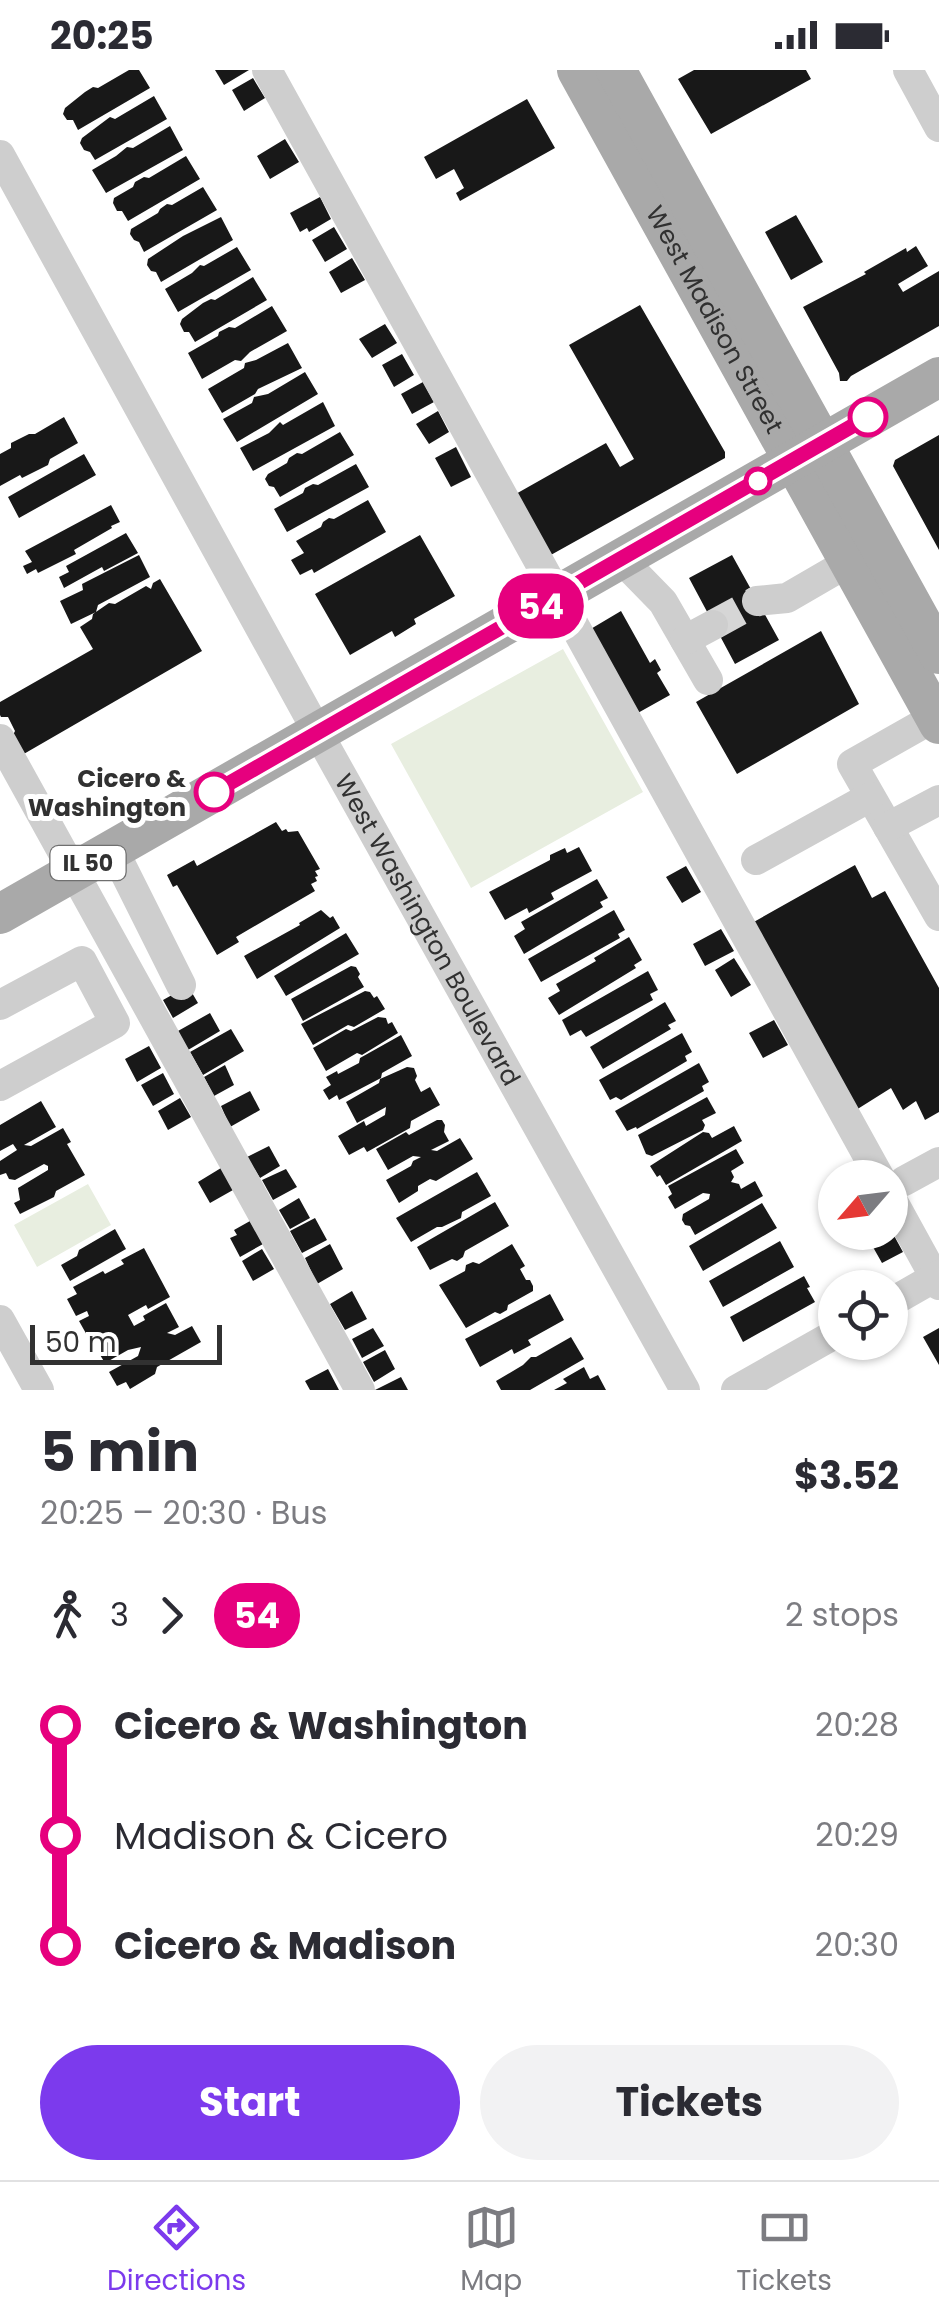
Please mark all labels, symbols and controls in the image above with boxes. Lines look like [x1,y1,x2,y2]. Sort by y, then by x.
text: 20:25 [50,9,154,62]
street label: West Madison Street [638,199,792,440]
unlabelled marker [849,398,887,436]
unlabelled marker [745,468,771,494]
line badge: 54 [496,574,586,638]
text: 54 [518,582,564,631]
place label: Cicero & Washington [28,761,186,825]
street label: West Washington Boulevard [327,767,529,1092]
marker: Cicero & Washington [195,773,233,811]
road number: IL 50 [51,846,126,880]
north arrow [818,1160,908,1250]
map controls [818,1160,908,1360]
button: locate [818,1270,908,1360]
scale bar [30,1320,222,1364]
text: 50 m [45,1323,116,1362]
text: 5 min [40,1413,199,1490]
text: $3.52 [794,1449,899,1502]
text: 20:25 – 20:30 · Bus [40,1490,328,1535]
icon: walk [40,1588,95,1643]
icon: forward [144,1588,199,1643]
text: 54 [234,1591,280,1640]
text: 3 [110,1592,129,1637]
text: 2 stops [785,1592,899,1637]
text: Cicero & Washington [114,1699,528,1752]
text: 20:28 [815,1702,899,1747]
text: Madison & Cicero [114,1809,448,1862]
text: 20:29 [815,1812,899,1857]
text: Cicero & Madison [114,1919,456,1972]
text: 20:30 [815,1922,899,1967]
button: Start [40,2045,460,2160]
button: Tickets [480,2045,899,2160]
tab: Directions [107,2200,246,2302]
tab: Map [460,2200,522,2302]
tab: Tickets [736,2200,832,2302]

